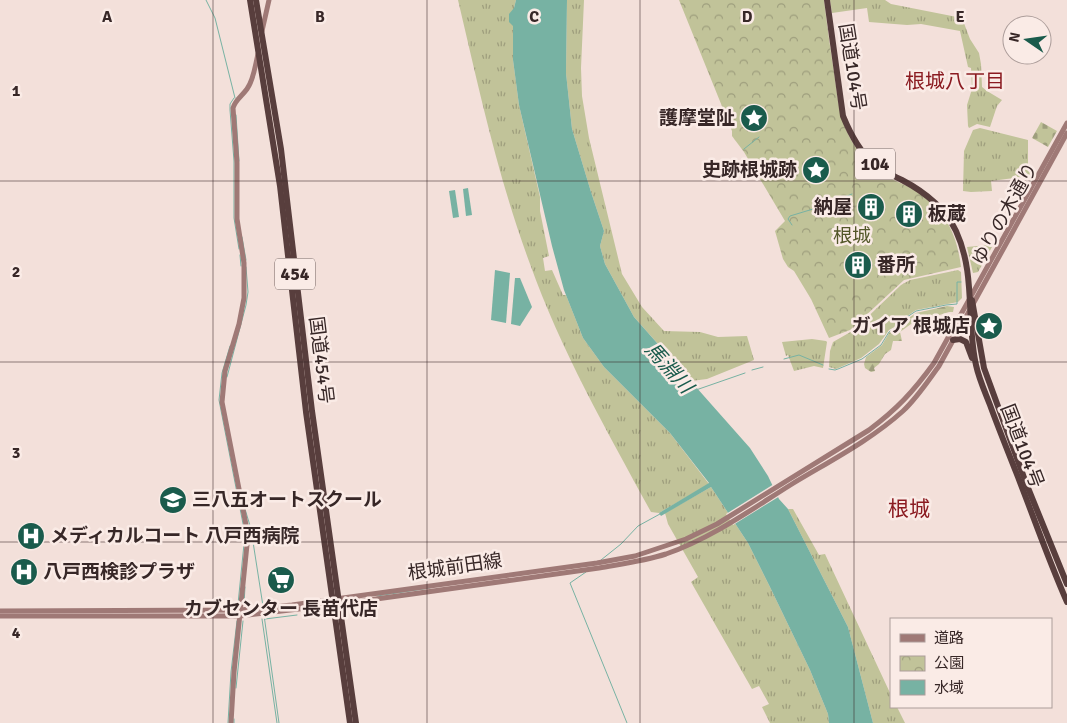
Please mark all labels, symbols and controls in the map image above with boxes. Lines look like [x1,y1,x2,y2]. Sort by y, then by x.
text: A [102,7,113,27]
text: B [315,7,325,27]
text: C [529,7,539,27]
text: D [742,7,753,27]
text: E [955,7,965,27]
north arrow [1002,15,1052,65]
street label: 国道104号 [833,22,871,112]
text: N [1005,31,1024,44]
district label: 根城八丁目 [905,69,1005,94]
text: 1 [12,81,21,101]
place icon: 護摩堂阯 [739,103,769,133]
place label: 護摩堂阯 [659,106,735,130]
road number: 104 [855,148,895,180]
place icon: 史跡根城跡 [801,155,831,185]
place label: 史跡根城跡 [702,158,797,182]
street label: ゆりの木通り [967,158,1043,270]
building icon: 納屋 [856,192,886,222]
place label: 納屋 [814,195,852,219]
building icon: 板蔵 [894,199,924,229]
place label: 板蔵 [928,202,966,226]
park label: 根城 [833,224,871,248]
building icon: 番所 [843,250,873,280]
place label: 番所 [877,253,915,277]
road number: 454 [275,258,315,290]
text: 2 [12,262,20,282]
place icon: ガイア 根城店 [974,311,1004,341]
place label: ガイア 根城店 [852,314,970,338]
street label: 国道454号 [304,315,338,405]
water label: 馬淵川 [640,337,700,400]
street label: 国道104号 [995,401,1049,491]
text: 3 [12,443,20,463]
school or university icon: 三八五オートスクール [158,485,188,515]
place label: 三八五オートスクール [192,488,382,512]
district label: 根城 [888,496,930,522]
hospital icon: メディカルコート 八戸西病院 [16,521,46,551]
place label: メディカルコート 八戸西病院 [50,524,299,548]
street label: 根城前田線 [406,549,504,585]
hospital icon: 八戸西検診プラザ [9,557,39,587]
place label: 八戸西検診プラザ [43,560,195,584]
supermarket icon: カブセンター 長苗代店 [266,565,296,595]
place label: カブセンター 長苗代店 [184,597,378,621]
legend [890,618,1052,708]
text: 4 [12,623,21,643]
text: 道路 [934,629,964,647]
text: 公園 [934,654,964,672]
text: 水域 [934,679,964,697]

